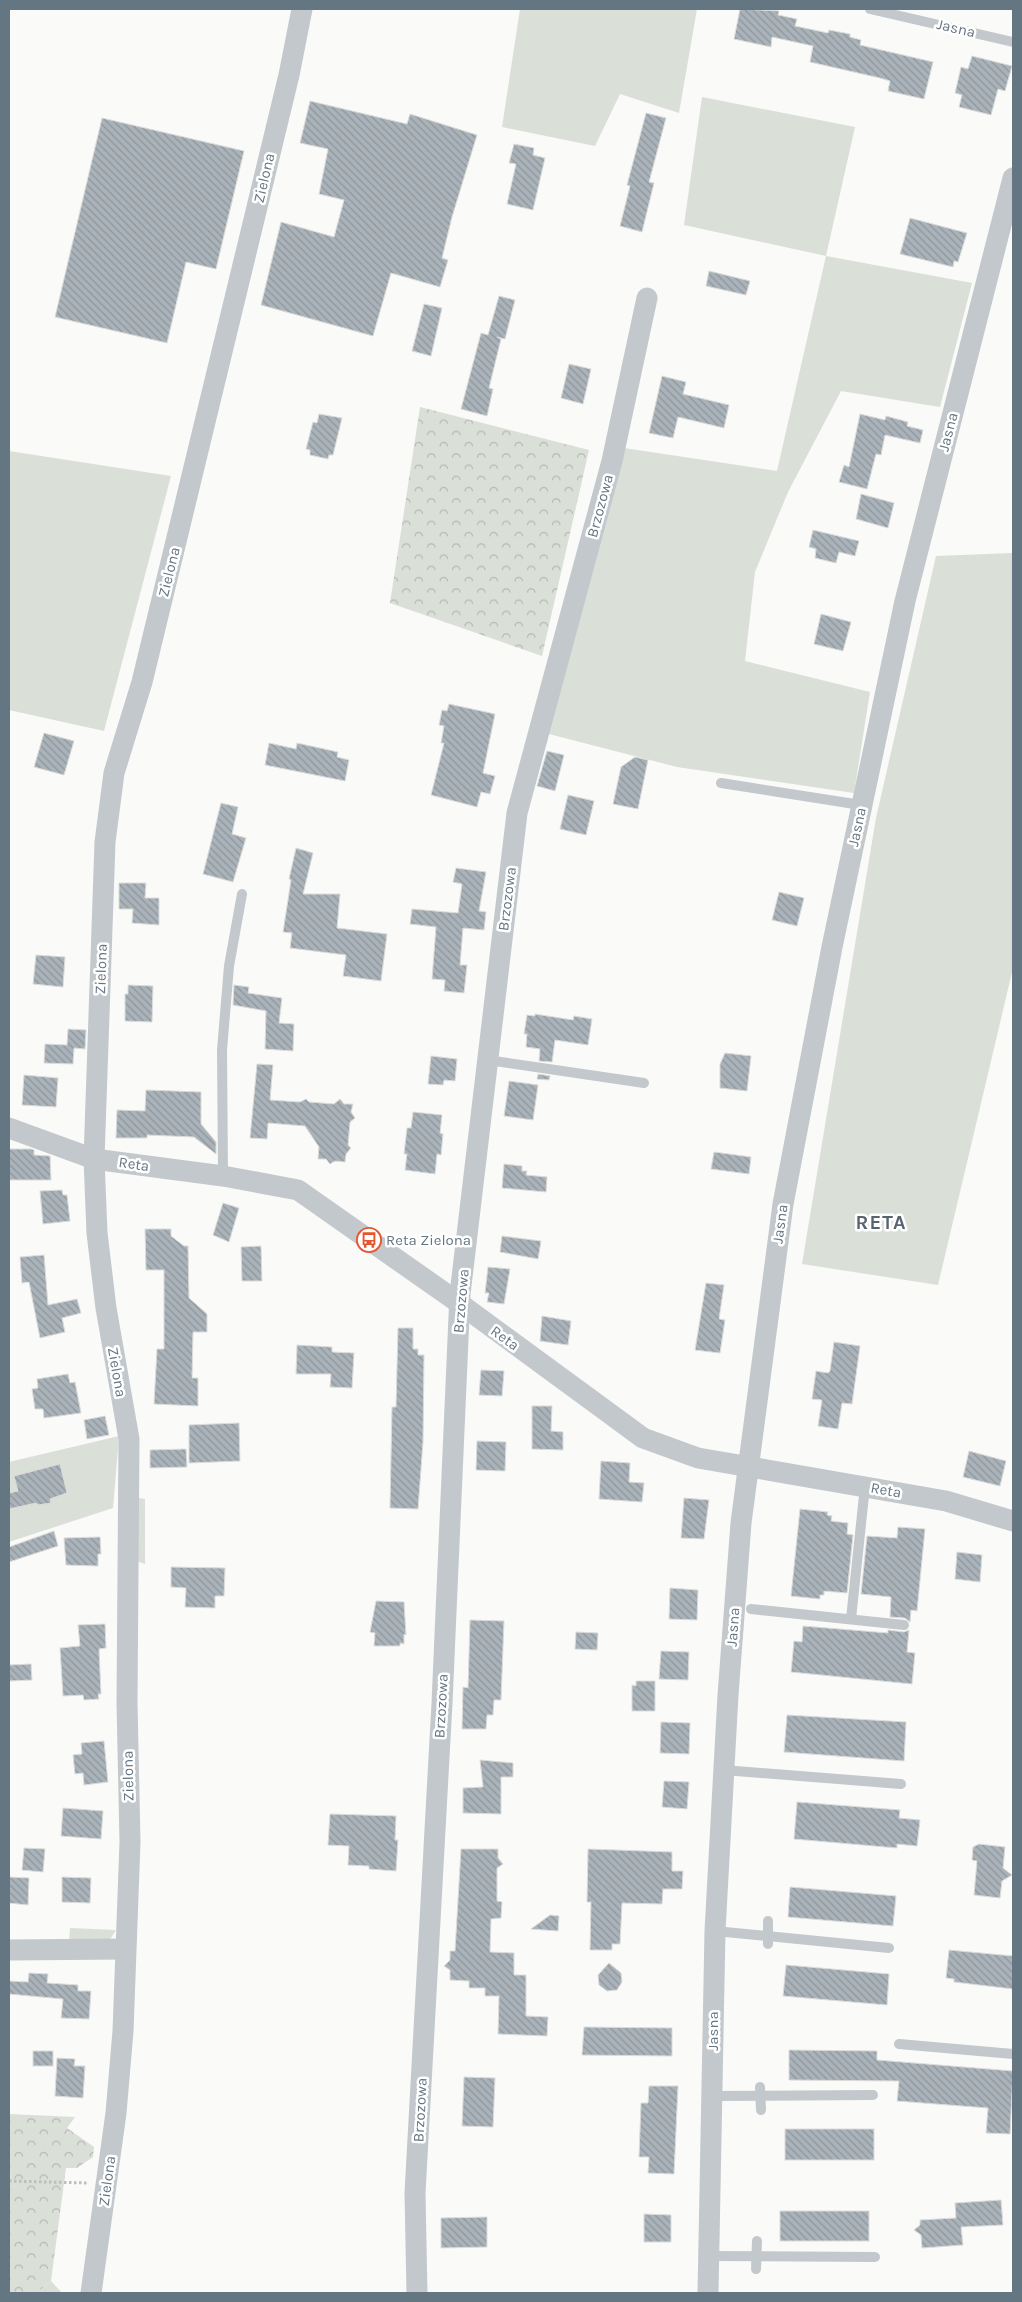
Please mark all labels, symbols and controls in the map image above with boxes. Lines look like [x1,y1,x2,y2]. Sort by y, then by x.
street label: Jasna [935,15,977,41]
street label: Zielona [250,151,278,205]
street label: Jasna [934,411,962,453]
street label: Brzozowa [583,473,617,539]
street label: Zielona [154,545,184,599]
street label: Jasna [844,806,870,848]
street label: Brzozowa [494,866,520,932]
street label: Zielona [91,943,111,995]
street label: Reta [117,1153,151,1175]
street label: Jasna [768,1203,792,1245]
district label: RETA [856,1211,906,1234]
bus stop icon: Reta Zielona [356,1227,382,1253]
place label: Reta Zielona [386,1231,471,1249]
street label: Brzozowa [449,1268,473,1334]
street label: Reta [487,1322,523,1354]
street label: Zielona [104,1345,130,1399]
street label: Reta [869,1478,903,1502]
street label: Jasna [723,1607,743,1647]
street label: Brzozowa [430,1673,452,1739]
street label: Zielona [119,1750,137,1802]
street label: Jasna [704,2011,722,2051]
street label: Brzozowa [409,2077,431,2143]
street label: Zielona [95,2155,119,2207]

